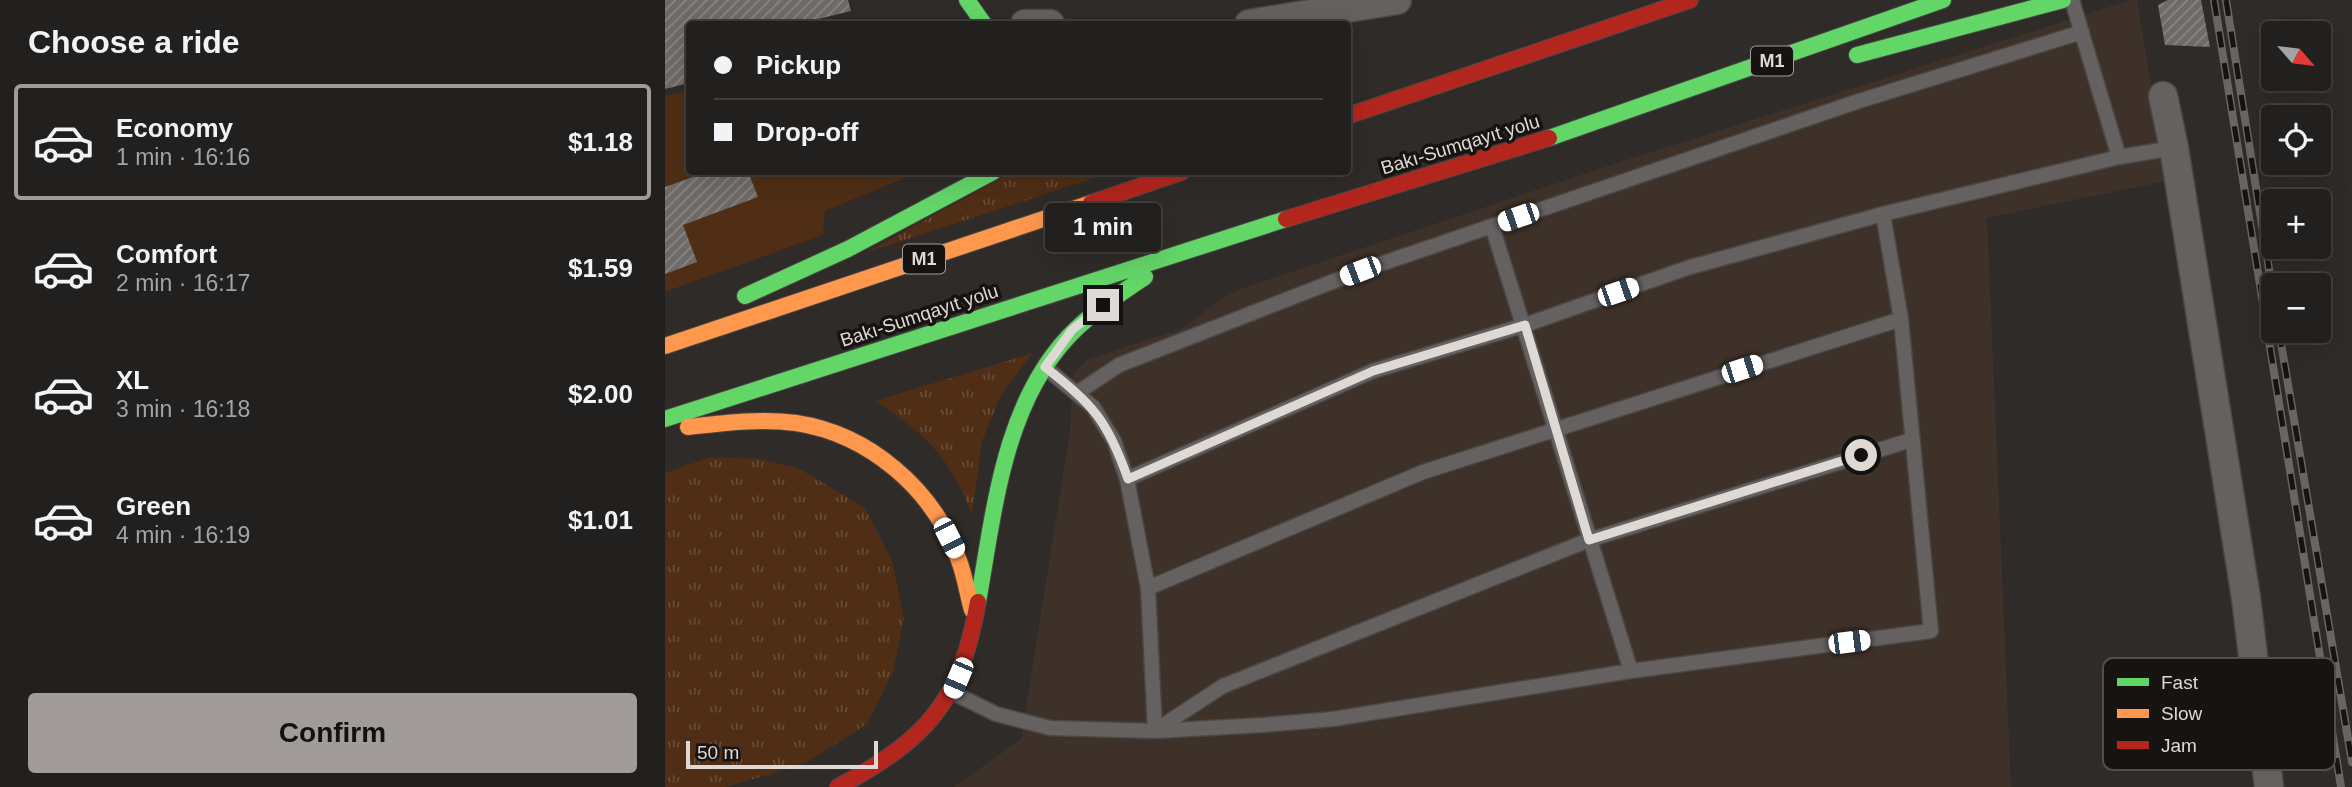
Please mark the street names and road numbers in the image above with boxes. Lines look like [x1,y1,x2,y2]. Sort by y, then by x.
road number: M1 [1751,46,1793,76]
street label: Bakı-Sumqayıt yolu [1378,110,1542,179]
road number: M1 [903,244,945,274]
street label: Bakı-Sumqayıt yolu [838,280,1001,351]

